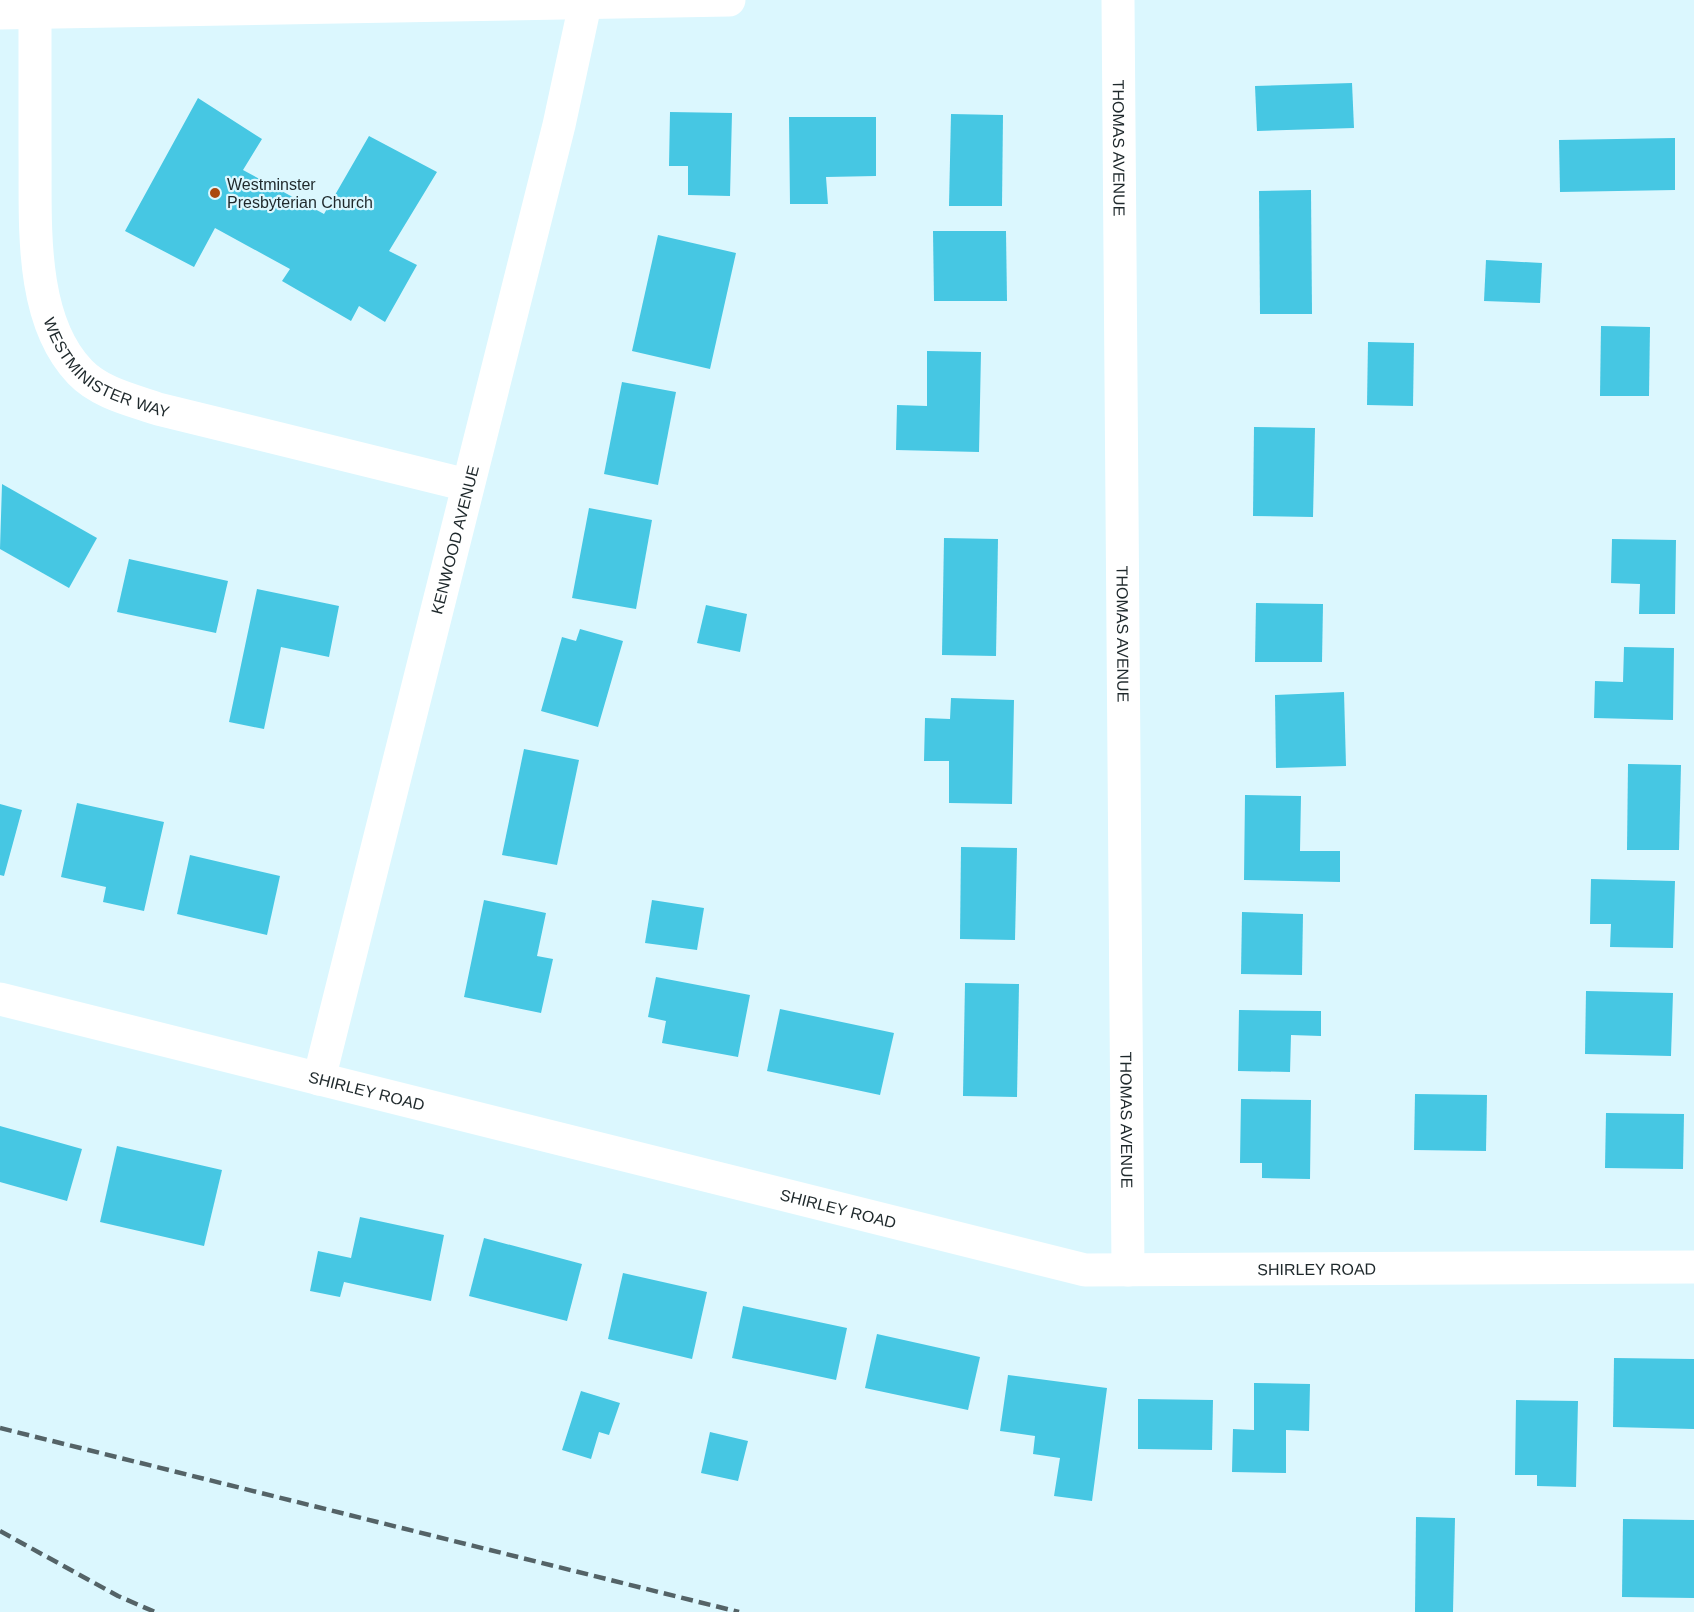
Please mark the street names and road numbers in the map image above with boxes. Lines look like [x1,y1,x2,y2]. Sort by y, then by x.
street label: THOMAS AVENUE [1110,80,1128,216]
street label: WESTMINISTER WAY [40,315,172,421]
street label: KENWOOD AVENUE [428,464,482,616]
street label: THOMAS AVENUE [1113,566,1132,702]
street label: THOMAS AVENUE [1117,1052,1135,1188]
street label: SHIRLEY ROAD [307,1068,426,1114]
street label: SHIRLEY ROAD [778,1186,898,1232]
street label: SHIRLEY ROAD [1257,1261,1376,1278]

